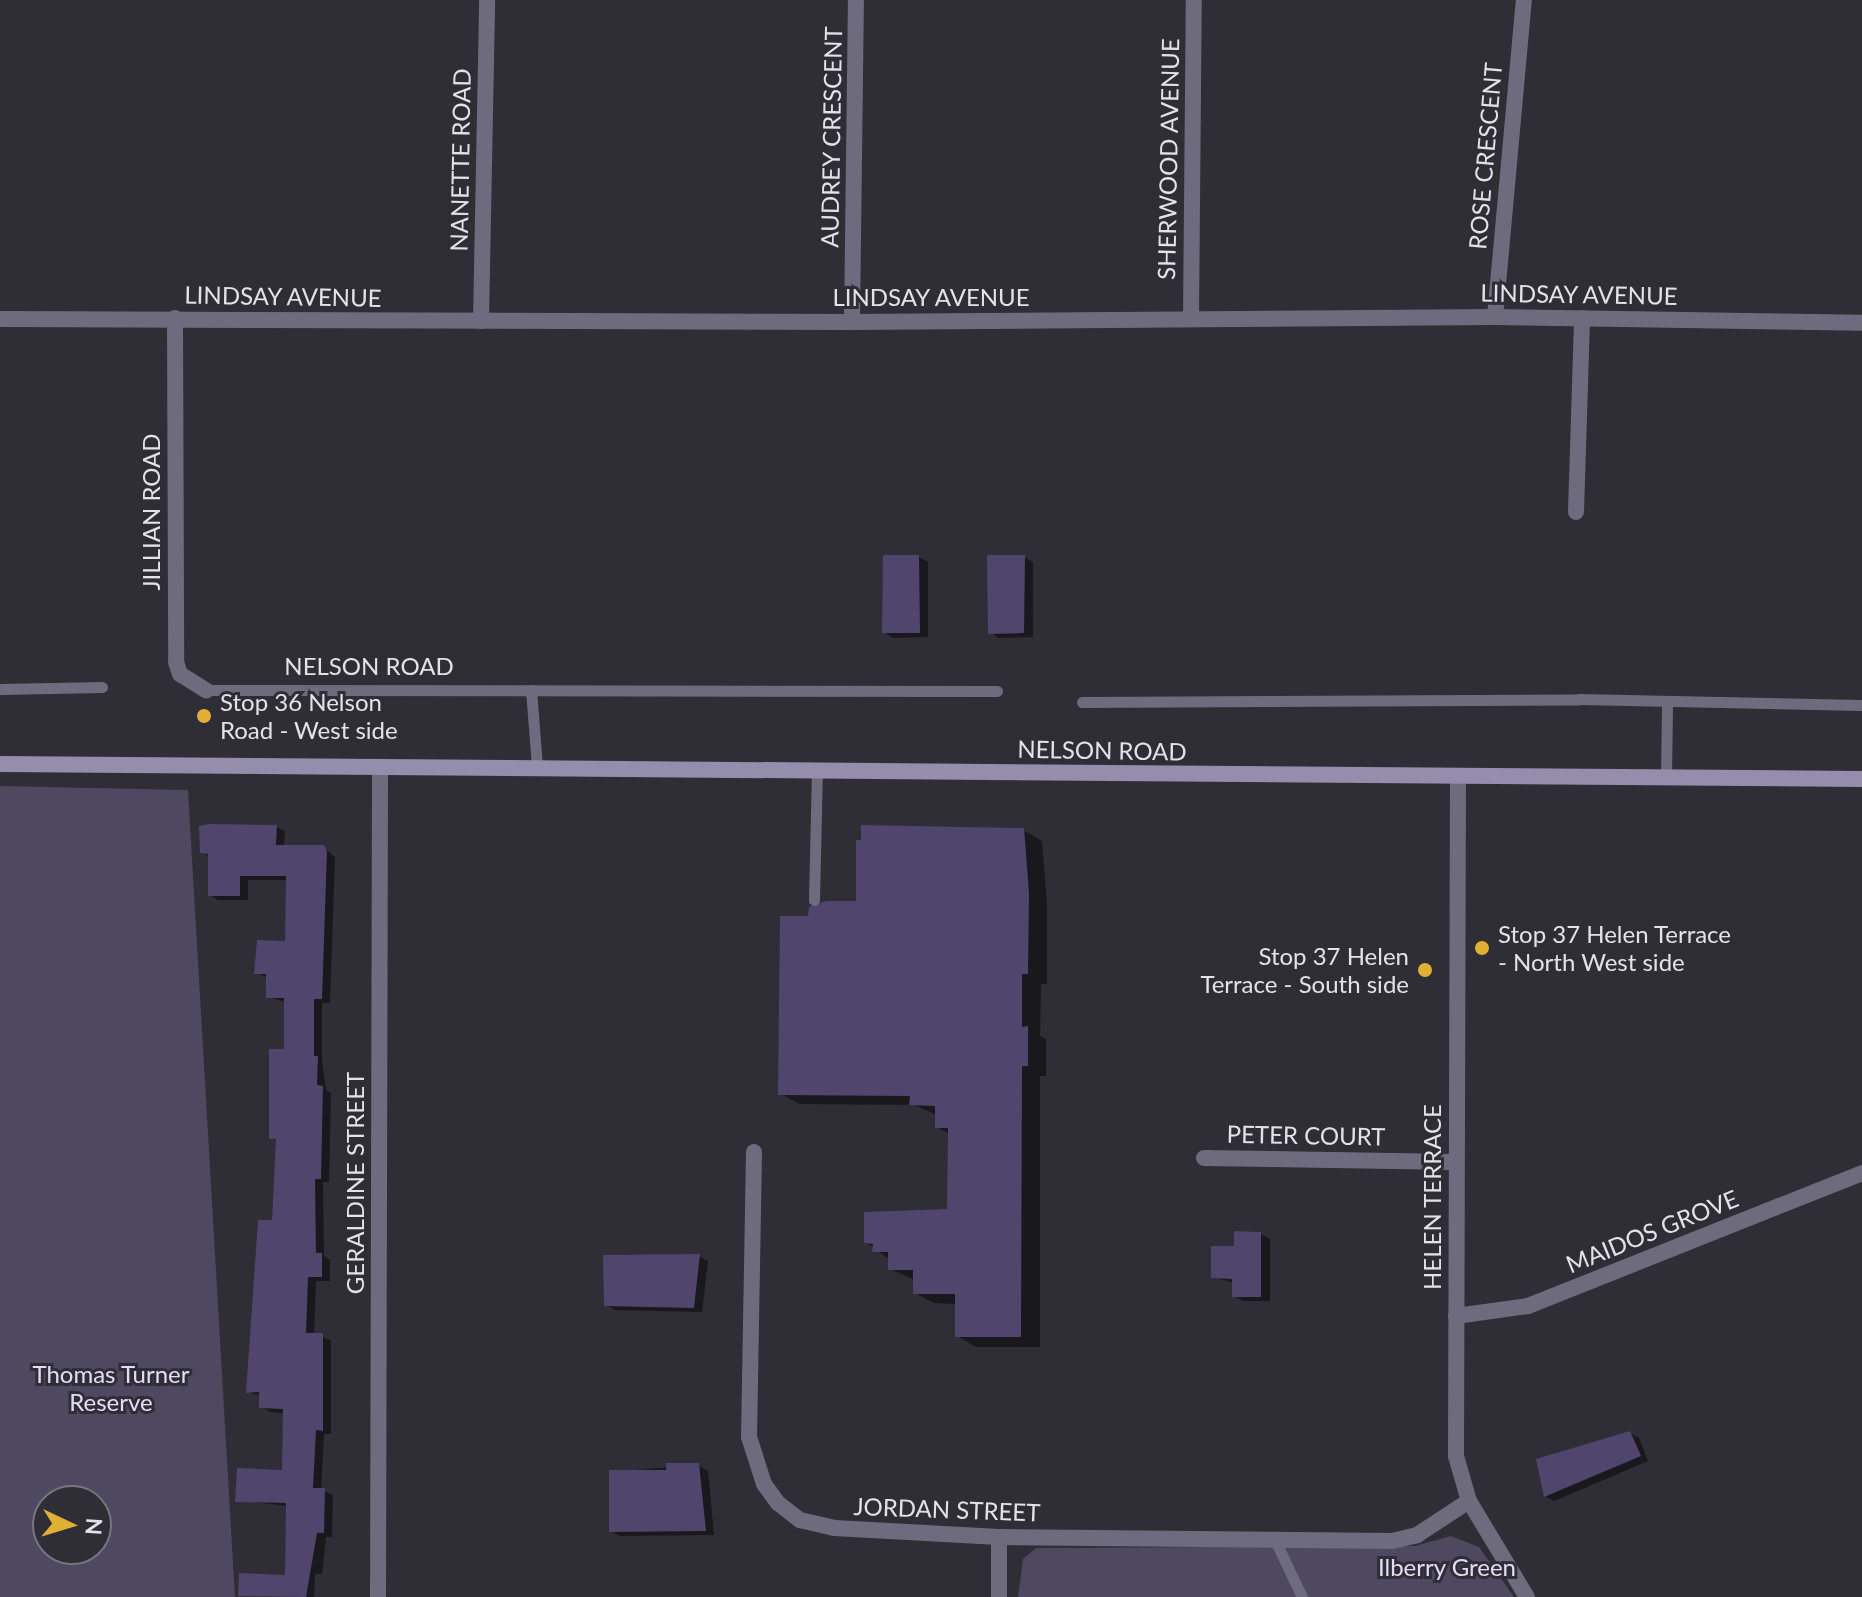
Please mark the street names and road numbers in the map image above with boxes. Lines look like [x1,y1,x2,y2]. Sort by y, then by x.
street label: AUDREY CRESCENT [815,26,847,248]
street label: SHERWOOD AVENUE [1151,38,1185,280]
street label: ROSE CRESCENT [1462,61,1508,251]
street label: NANETTE ROAD [444,68,476,252]
street label: LINDSAY AVENUE [1479,278,1679,310]
street label: LINDSAY AVENUE [183,280,383,312]
street label: LINDSAY AVENUE [832,283,1030,311]
street label: JILLIAN ROAD [137,433,165,591]
street label: NELSON ROAD [284,652,454,680]
street label: NELSON ROAD [1017,734,1187,766]
street label: GERALDINE STREET [341,1072,369,1294]
street label: HELEN TERRACE [1418,1104,1446,1290]
street label: PETER COURT [1226,1119,1386,1151]
street label: MAIDOS GROVE [1562,1183,1742,1279]
street label: JORDAN STREET [853,1491,1041,1527]

